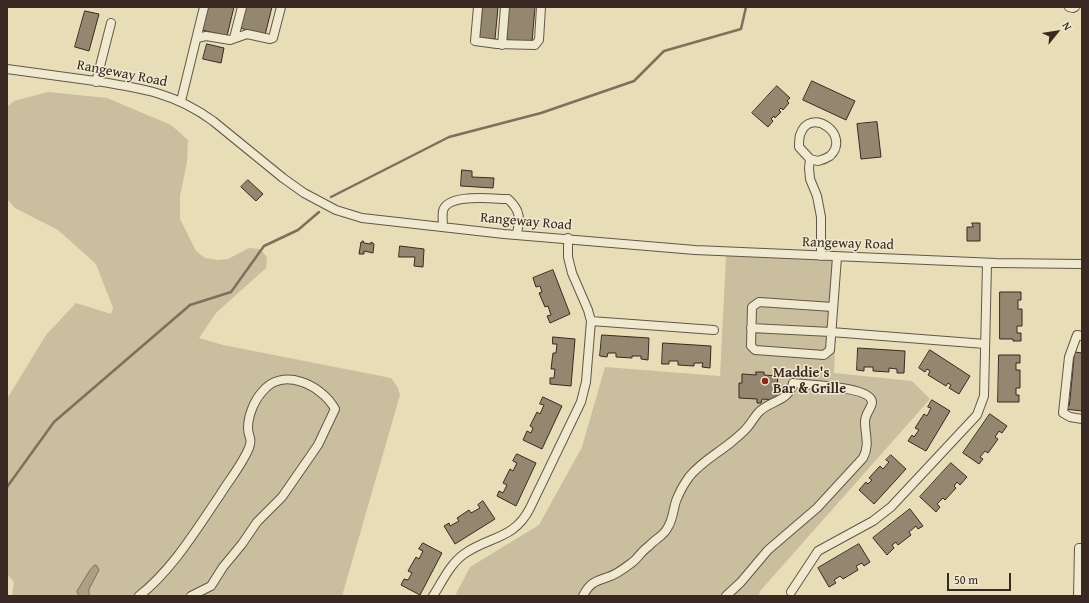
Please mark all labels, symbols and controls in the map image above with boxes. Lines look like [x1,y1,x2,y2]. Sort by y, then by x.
north arrow [1037,12,1077,52]
text: N [1059,19,1076,33]
street label: Rangeway Road [75,57,169,91]
street label: Rangeway Road [480,210,572,234]
street label: Rangeway Road [802,234,894,254]
place label: Maddie's Bar & Grille [773,365,846,398]
marker: Maddie's Bar & Grille [760,376,770,386]
scale bar [949,565,1013,591]
text: 50 m [954,571,978,588]

